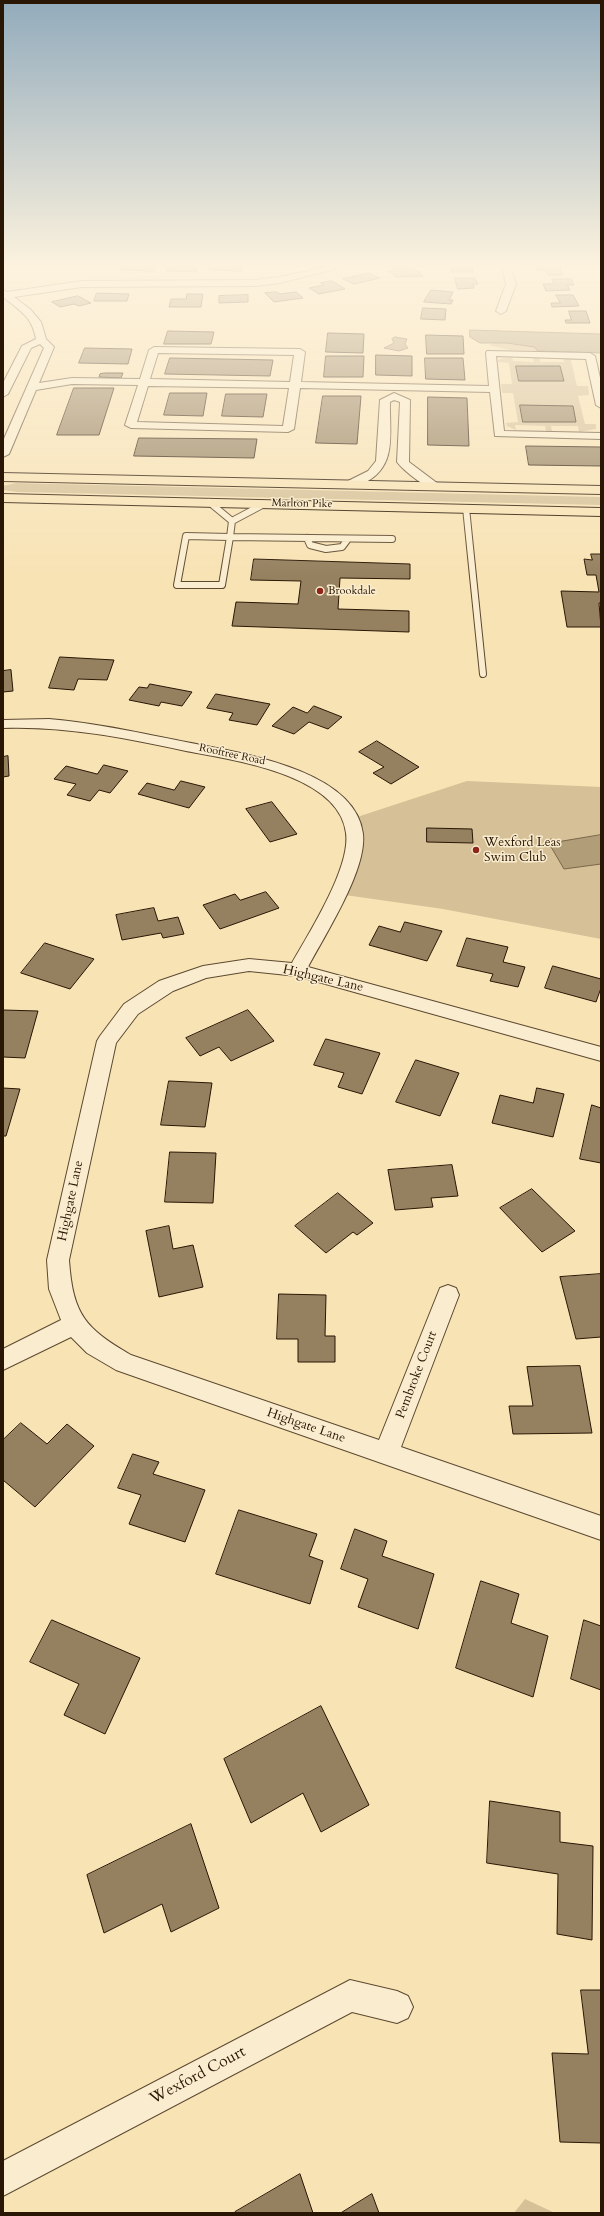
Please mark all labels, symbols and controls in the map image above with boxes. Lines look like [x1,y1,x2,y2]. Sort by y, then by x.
street label: Marlton Pike [271,497,333,511]
place label: Brookdale [328,584,376,598]
marker: Brookdale [315,586,325,596]
street label: Rooftree Road [198,742,266,768]
place label: Wexford Leas Swim Club [484,835,561,866]
marker: Wexford Leas Swim Club [471,845,481,855]
street label: Highgate Lane [281,962,365,996]
street label: Highgate Lane [55,1159,87,1243]
street label: Pembroke Court [393,1329,441,1421]
street label: Highgate Lane [265,1405,347,1447]
street label: Wexford Court [147,2043,249,2109]

